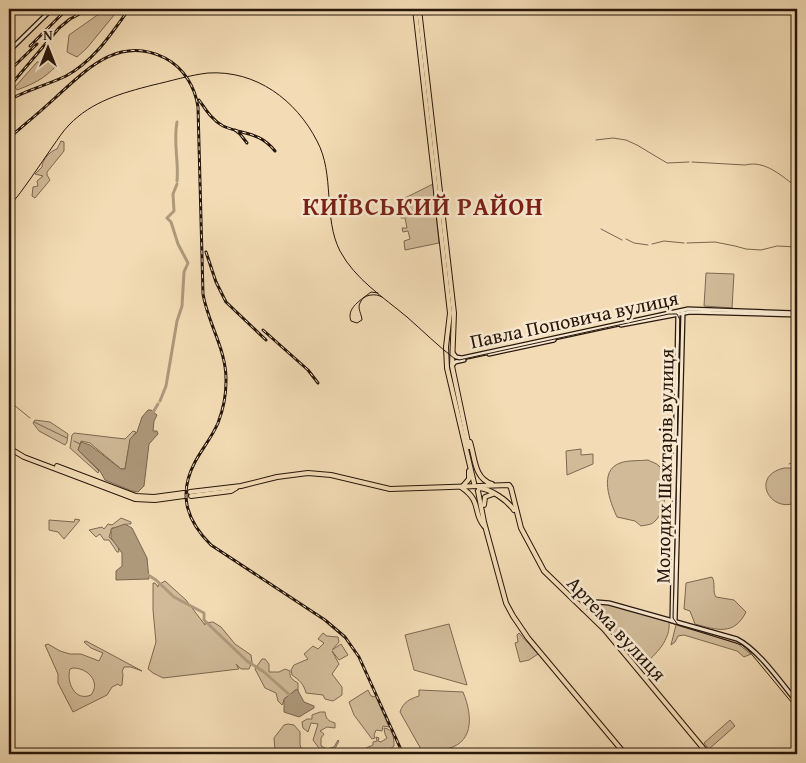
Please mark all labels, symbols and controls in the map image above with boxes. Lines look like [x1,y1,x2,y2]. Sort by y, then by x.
north arrow [22,22,72,72]
text: N [43,25,53,45]
district label: КИЇВСЬКИЙ РАЙОН [302,188,544,224]
street label: Павла Поповича вулиця [467,283,681,355]
street label: Молодих Шахтарів вулиця [647,348,681,584]
street label: Артема вулиця [561,569,673,687]

